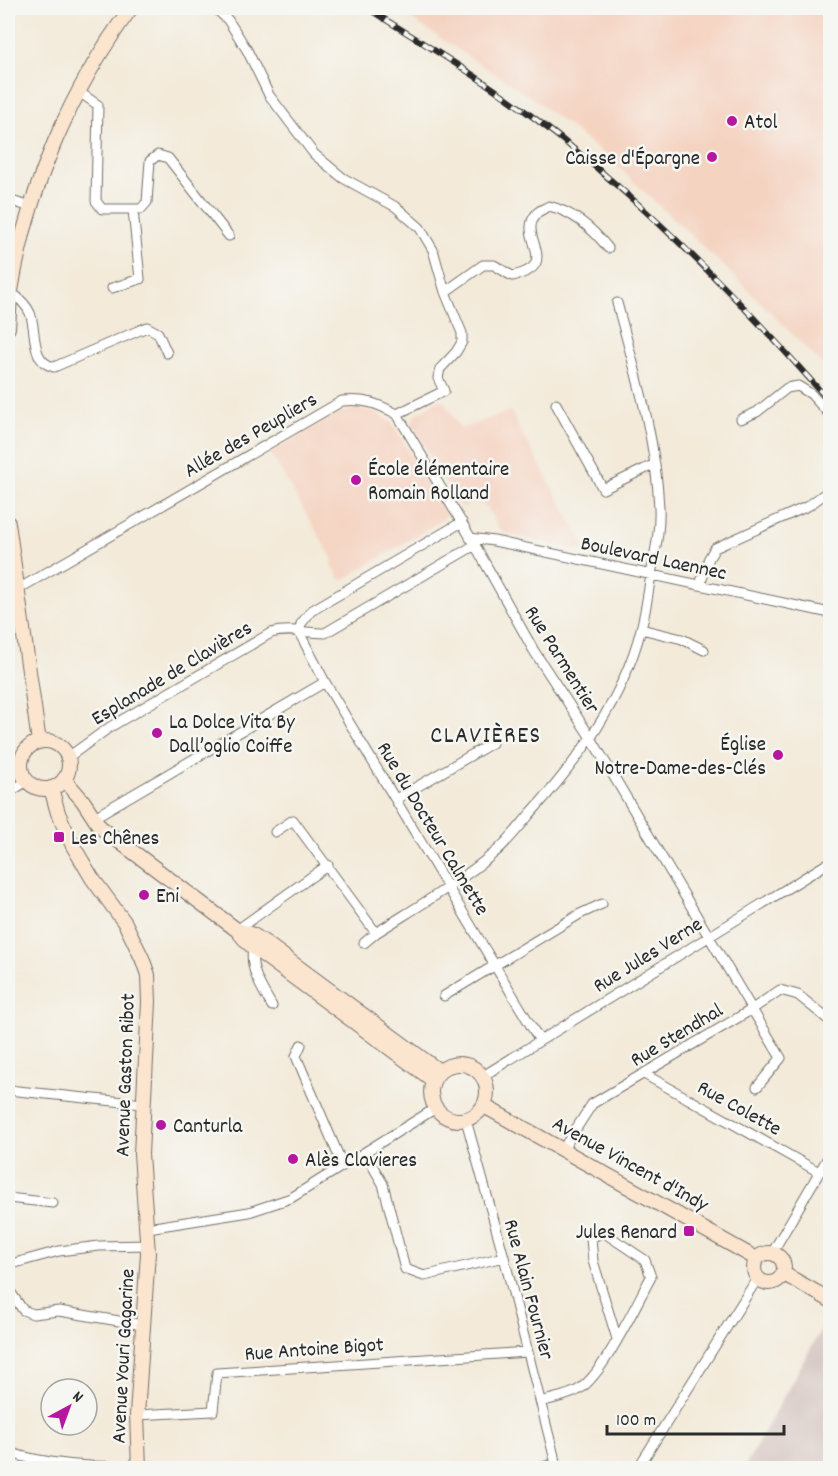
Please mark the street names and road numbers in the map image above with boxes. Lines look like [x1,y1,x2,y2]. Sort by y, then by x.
street label: Allée des Peupliers [179,386,324,487]
street label: Boulevard Laennec [578,530,729,590]
street label: Rue Parmentier [515,601,606,721]
street label: Esplanade de Clavières [86,615,259,735]
street label: Rue du Docteur Calmette [368,737,495,922]
street label: Rue Jules Verne [588,911,709,1002]
street label: Avenue Gaston Ribot [109,993,145,1157]
street label: Rue Stendhal [625,997,730,1076]
street label: Rue Colette [691,1074,786,1145]
street label: Avenue Vincent d'Indy [546,1110,714,1221]
street label: Rue Alain Fournier [494,1216,560,1363]
street label: Avenue Youri Gagarine [105,1268,145,1444]
street label: Rue Antoine Bigot [244,1331,385,1371]

